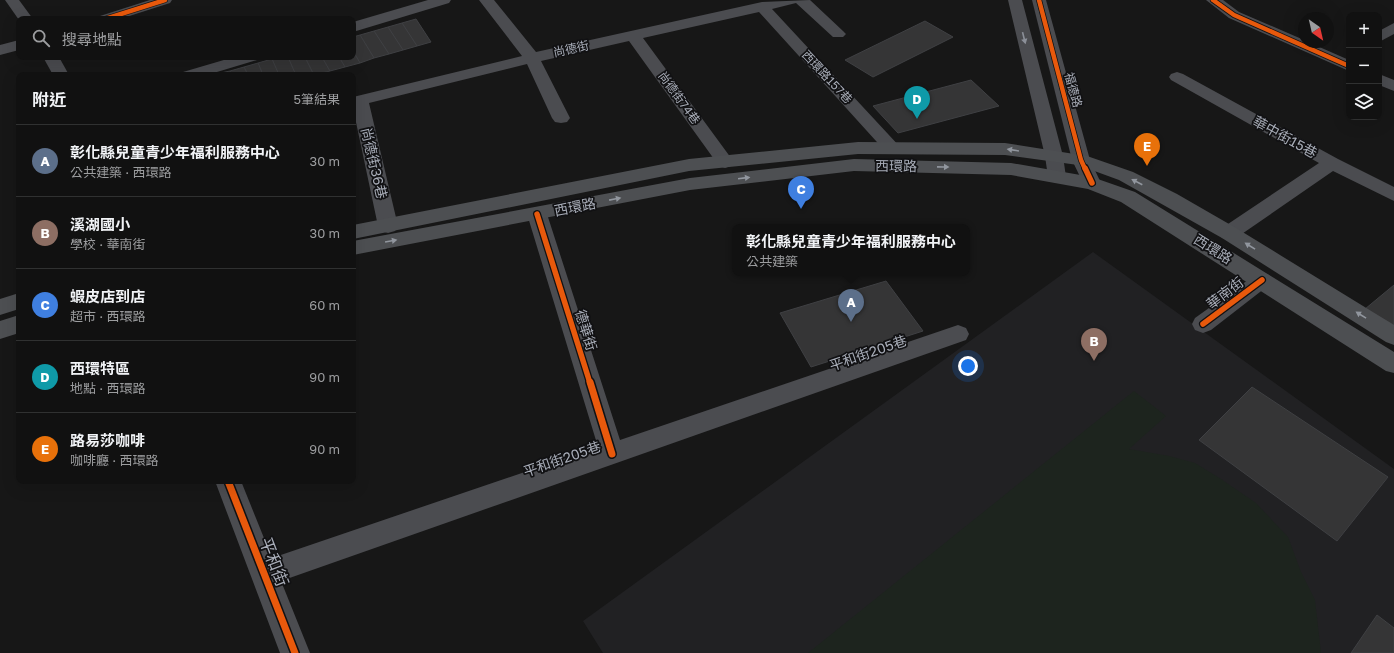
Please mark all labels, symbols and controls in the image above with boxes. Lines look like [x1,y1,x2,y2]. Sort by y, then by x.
north arrow [1298,12,1334,48]
map controls [1346,12,1382,120]
button: + [1346,12,1382,48]
search box [16,16,356,60]
icon: search [30,27,52,49]
text: 搜尋地點 [62,30,122,48]
one-way arrow [1022,32,1028,44]
street label: 尚德街 [552,37,590,60]
street label: 西環路157巷 [799,47,856,106]
button: − [1346,48,1382,84]
street label: 尚德街74巷 [655,68,704,127]
street label: 福德路 [1062,71,1085,109]
button: layers [1346,84,1382,120]
pin: D [904,86,930,119]
text: 附近 [32,89,66,110]
text: 5筆結果 [293,91,340,107]
street label: 華中街15巷 [1250,112,1320,161]
street label: 尚德街36巷 [358,126,391,200]
pin: E [1134,133,1160,166]
text: 彰化縣兒童青少年福利服務中心 [70,143,280,161]
one-way arrow [1006,147,1019,153]
text: A [40,153,50,169]
text: 30 m [310,153,340,169]
street label: 西環路 [875,157,917,174]
text: 公共建築 · 西環路 [70,164,171,180]
one-way arrow [937,164,950,170]
one-way arrow [738,175,750,181]
pin: C [788,176,814,209]
one-way arrow [1132,179,1143,185]
street label: 西環路 [553,194,597,219]
one-way arrow [609,196,622,202]
text: 溪湖國小 [70,215,130,233]
popup [732,224,970,276]
text: B [40,225,50,241]
text: 30 m [310,225,340,241]
street label: 西環路 [1191,230,1236,267]
text: 彰化縣兒童青少年福利服務中心 [746,232,956,250]
text: 學校 · 華南街 [70,236,145,252]
one-way arrow [385,238,397,244]
one-way arrow [1244,243,1256,250]
text: 公共建築 [746,253,798,269]
street label: 華南街 [1203,273,1247,312]
text: 蝦皮店到店 [70,287,145,305]
pin: A [838,289,864,322]
text: C [40,297,50,313]
text: 60 m [309,297,340,313]
street label: 德華街 [572,307,601,352]
text: 超市 · 西環路 [70,308,145,324]
one-way arrow [1356,311,1366,319]
pin: B [1081,328,1107,361]
street label: 平和街205巷 [827,331,909,374]
your location [958,356,978,376]
text: 西環特區 [70,359,130,377]
text: D [40,369,50,385]
text: 90 m [309,369,340,385]
text: 地點 · 西環路 [70,380,145,396]
text: 路易莎咖啡 [70,431,145,449]
street label: 平和街205巷 [521,437,603,480]
text: E [41,441,49,457]
text: 90 m [309,441,340,457]
text: 咖啡廳 · 西環路 [70,452,158,468]
street label: 平和街 [256,534,293,589]

